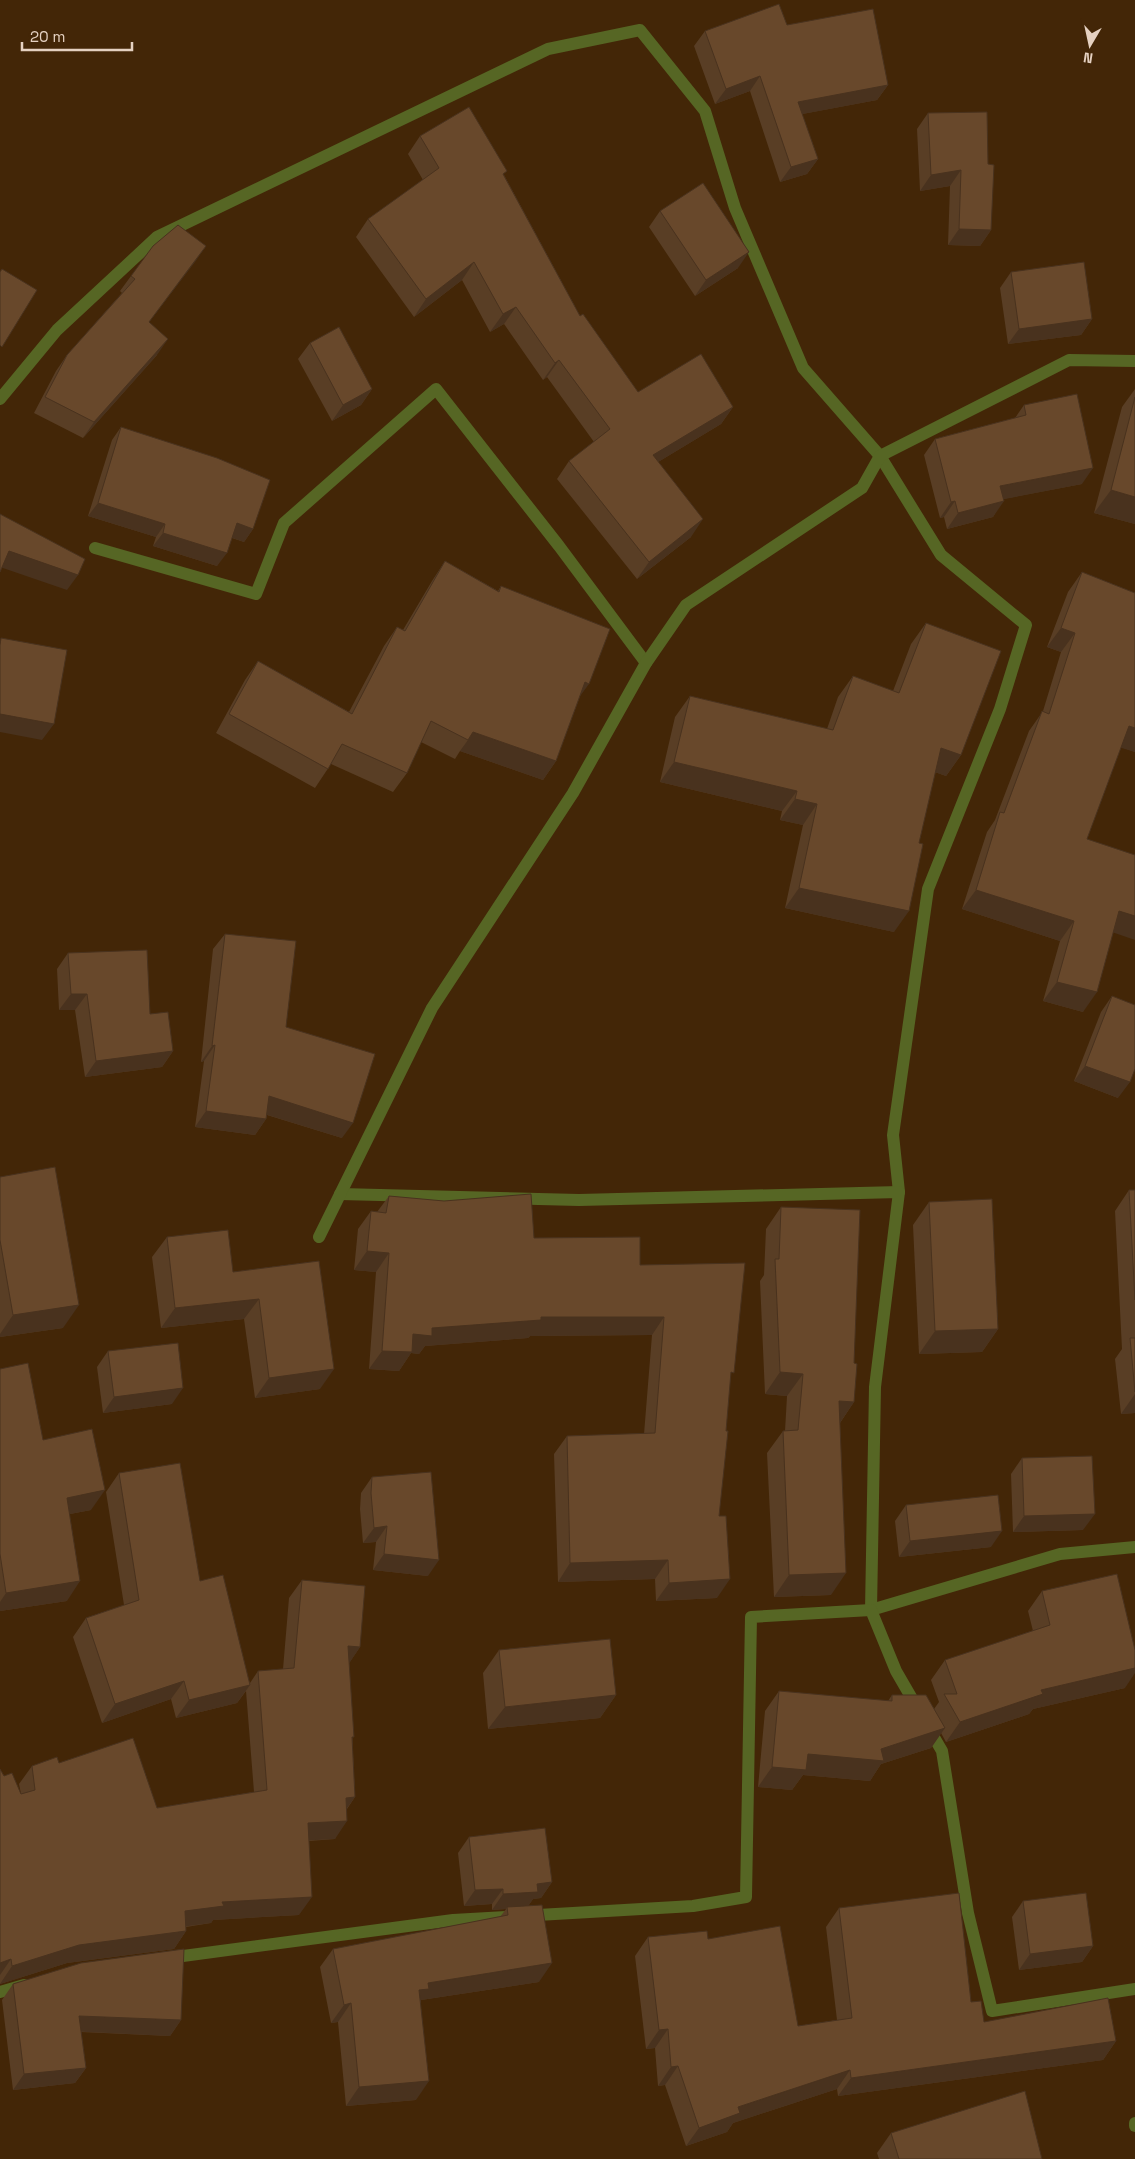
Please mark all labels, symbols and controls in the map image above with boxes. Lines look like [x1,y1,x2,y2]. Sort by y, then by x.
scale bar [22,20,132,52]
north arrow [1065,20,1115,70]
text: 20 m [30,27,65,46]
text: N [1082,48,1094,67]

